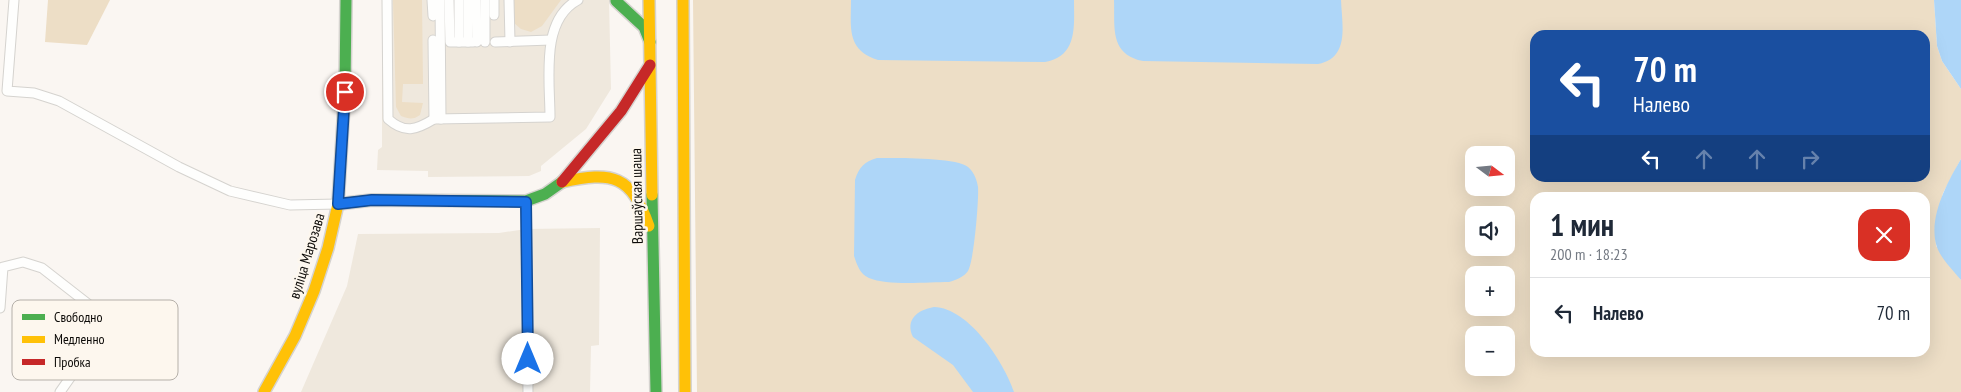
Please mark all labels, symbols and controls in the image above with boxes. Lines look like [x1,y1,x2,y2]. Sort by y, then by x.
text: 70 m [1633,46,1697,92]
icon: left [1550,50,1615,115]
pin [324,71,366,113]
icon: arrive [331,78,359,106]
text: Налево [1633,90,1690,118]
icon: left [1637,145,1665,173]
icon: ahead [1690,145,1718,173]
icon: ahead [1743,145,1771,173]
icon: right [1796,145,1824,173]
north arrow [1465,146,1515,196]
map controls [1465,146,1515,376]
street label: Варшаўская шаша [626,148,647,244]
text: 1 мин [1550,205,1614,244]
button: sound [1465,206,1515,256]
button: close [1858,209,1910,261]
street label: вуліца Марозава [284,211,329,301]
text: 200 m · 18:23 [1550,244,1628,264]
button: + [1465,266,1515,316]
icon: left [1550,299,1578,327]
legend [12,300,178,380]
text: Налево [1593,301,1644,325]
text: 70 m [1877,301,1910,325]
text: Свободно [54,308,102,326]
button: − [1465,326,1515,376]
text: Медленно [54,330,105,348]
position arrow [501,332,553,384]
text: Пробка [54,353,91,371]

